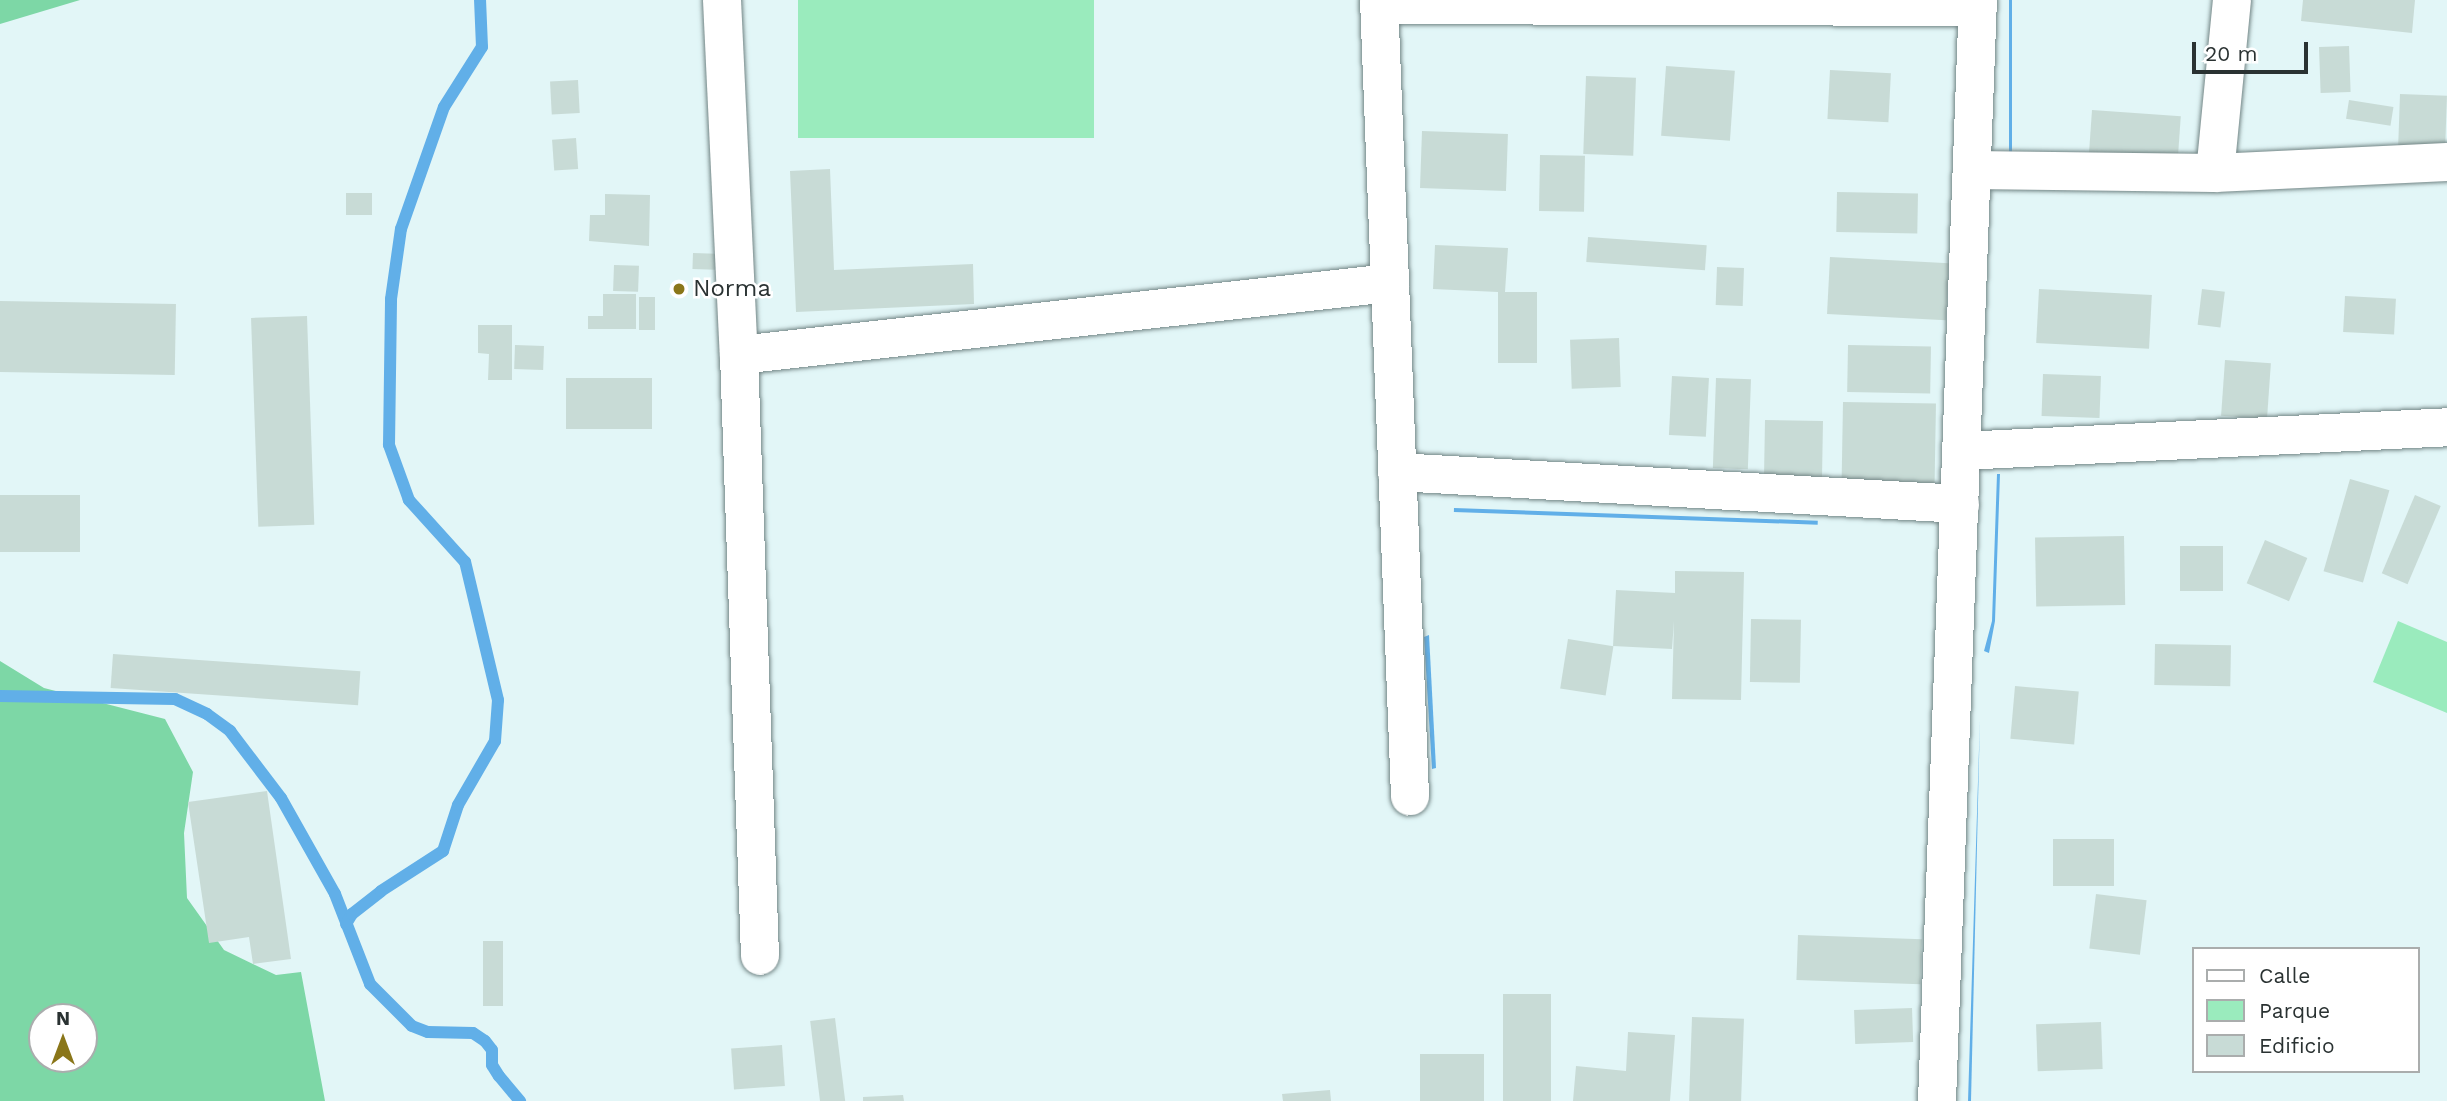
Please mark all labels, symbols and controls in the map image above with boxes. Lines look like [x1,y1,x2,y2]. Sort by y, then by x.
scale bar [2195,28,2310,72]
text: 20 m [2205,41,2257,66]
place label: Norma [693,275,771,303]
marker: Norma [671,281,687,297]
legend [2192,947,2419,1073]
text: Calle [2259,963,2310,988]
text: Parque [2259,998,2330,1023]
north arrow [28,1003,98,1073]
text: N [56,1007,70,1030]
text: Edificio [2259,1033,2335,1058]

